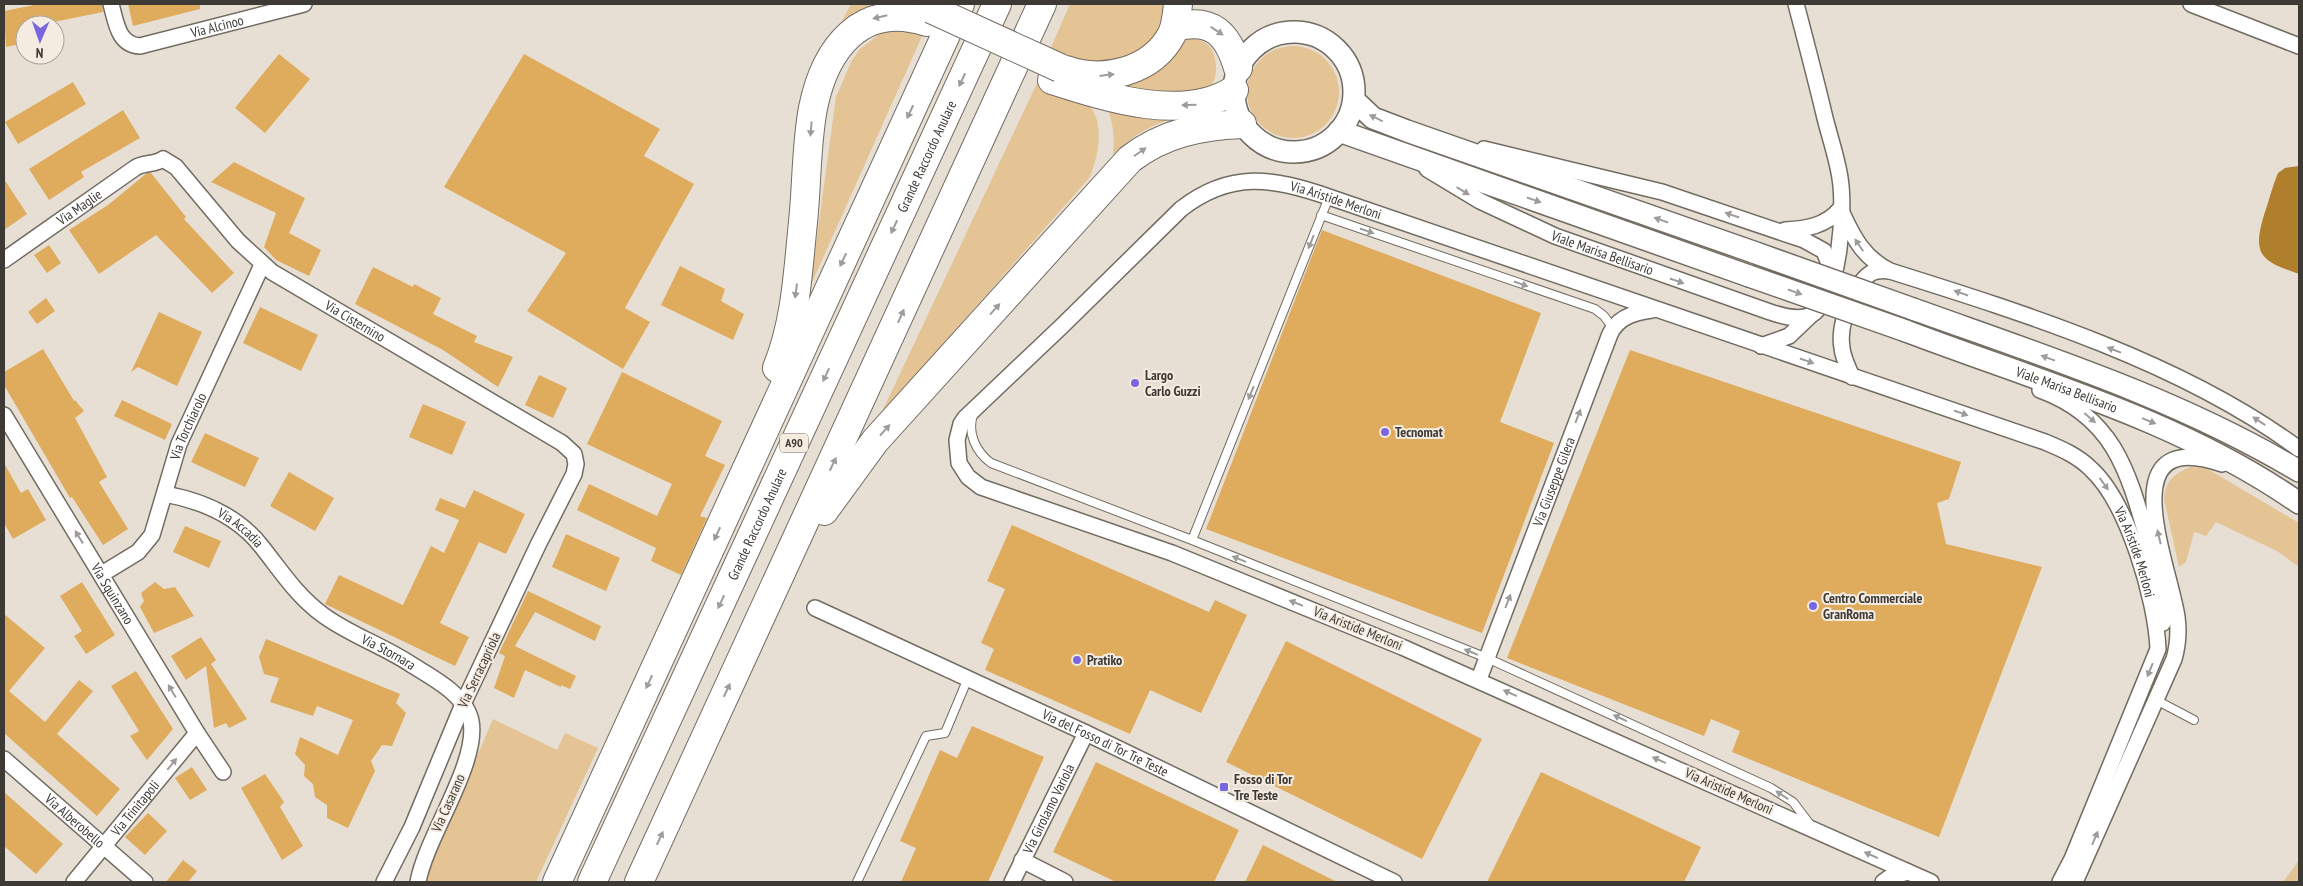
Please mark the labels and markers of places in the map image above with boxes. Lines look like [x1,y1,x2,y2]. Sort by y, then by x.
place label: Largo Carlo Guzzi [1145,366,1201,400]
marker: Largo Carlo Guzzi [1129,377,1141,389]
place label: Tecnomat [1395,423,1443,441]
marker: Tecnomat [1379,426,1391,438]
place label: Centro Commerciale GranRoma [1823,589,1922,623]
marker: Centro Commerciale GranRoma [1807,600,1819,612]
place label: Pratiko [1087,651,1122,669]
marker: Pratiko [1071,654,1083,666]
place label: Fosso di Tor Tre Teste [1234,770,1293,804]
marker: Fosso di Tor Tre Teste [1218,781,1230,793]

